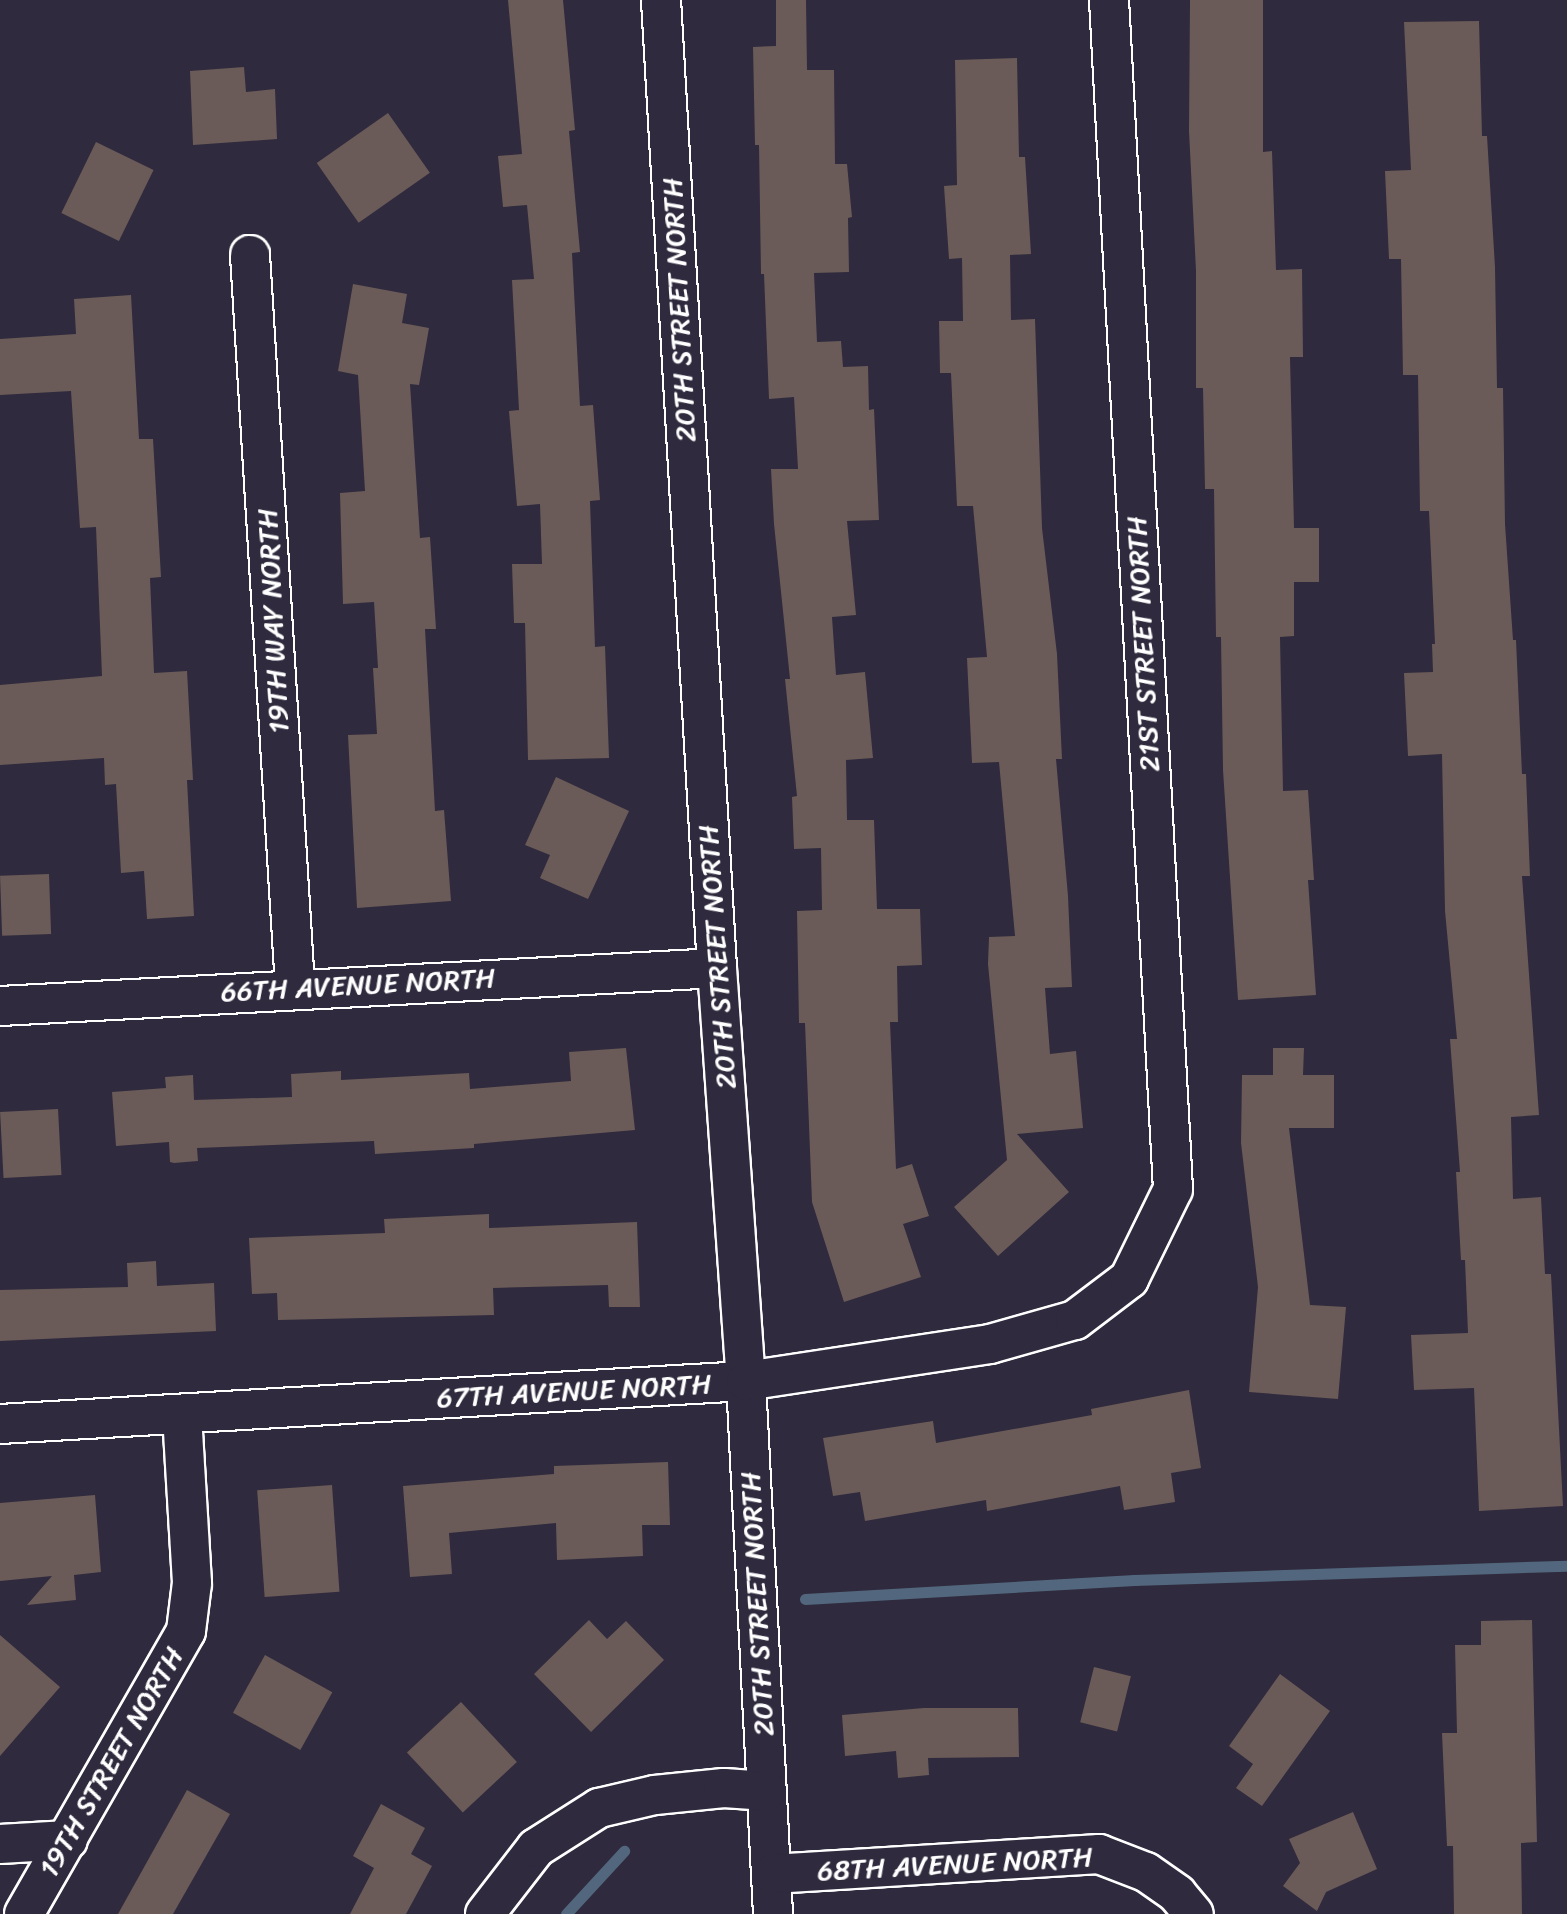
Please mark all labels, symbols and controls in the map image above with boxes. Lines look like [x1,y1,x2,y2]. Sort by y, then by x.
street label: 20TH STREET NORTH [655,175,703,445]
street label: 19TH WAY NORTH [250,510,296,732]
street label: 21ST STREET NORTH [1119,514,1167,774]
street label: 20TH STREET NORTH [691,822,743,1092]
street label: 66TH AVENUE NORTH [221,961,495,1009]
street label: 67TH AVENUE NORTH [437,1367,711,1415]
street label: 20TH STREET NORTH [733,1469,781,1739]
street label: 19TH STREET NORTH [31,1640,191,1884]
street label: 68TH AVENUE NORTH [817,1840,1093,1888]

